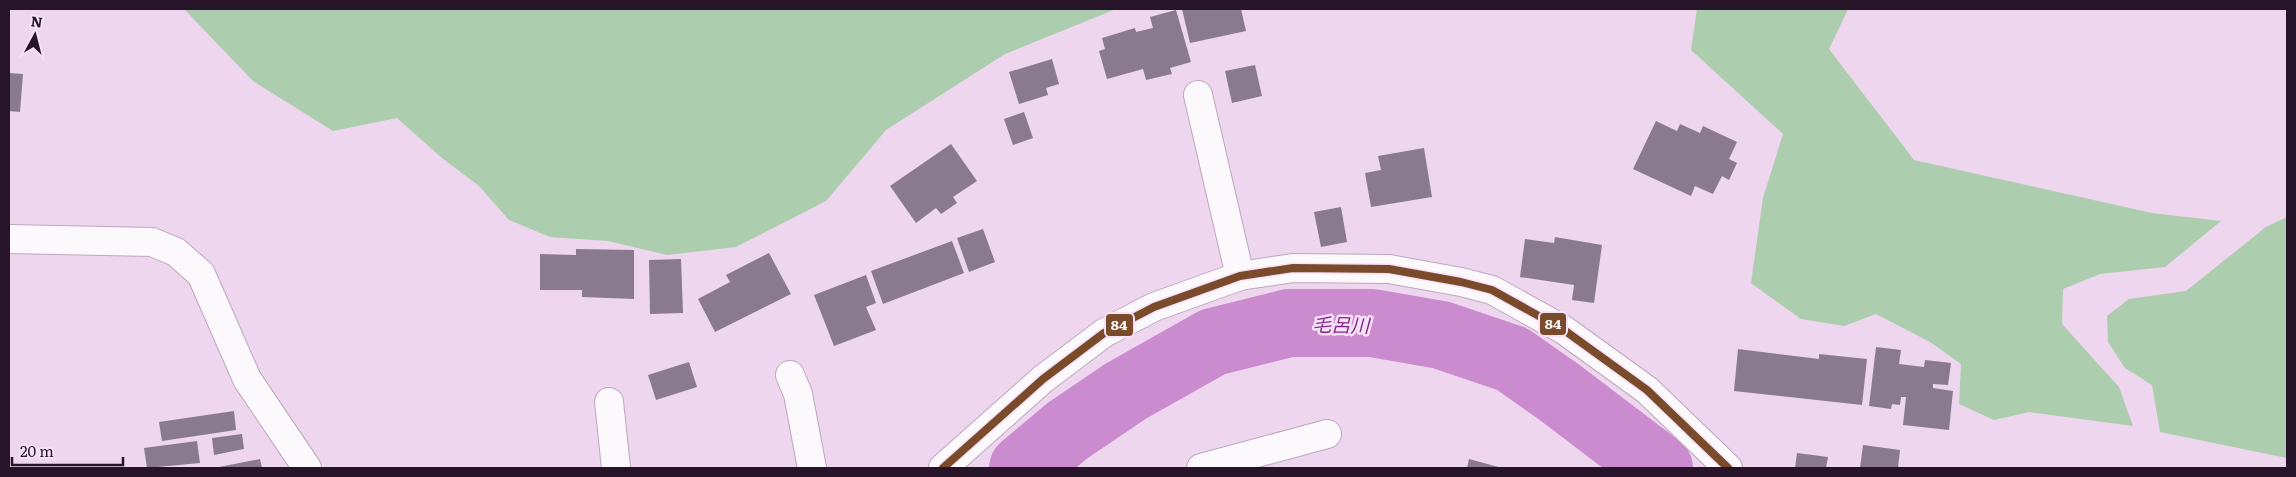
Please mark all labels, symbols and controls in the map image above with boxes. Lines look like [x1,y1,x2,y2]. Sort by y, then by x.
north arrow [10,10,60,60]
text: N [30,10,44,32]
water label: 毛呂川 [1312,310,1372,339]
line badge: 84 [1539,312,1567,336]
line badge: 84 [1105,313,1134,337]
text: 84 [1545,313,1562,333]
text: 84 [1111,314,1128,334]
scale bar [12,434,124,466]
text: 20 m [20,439,54,462]

